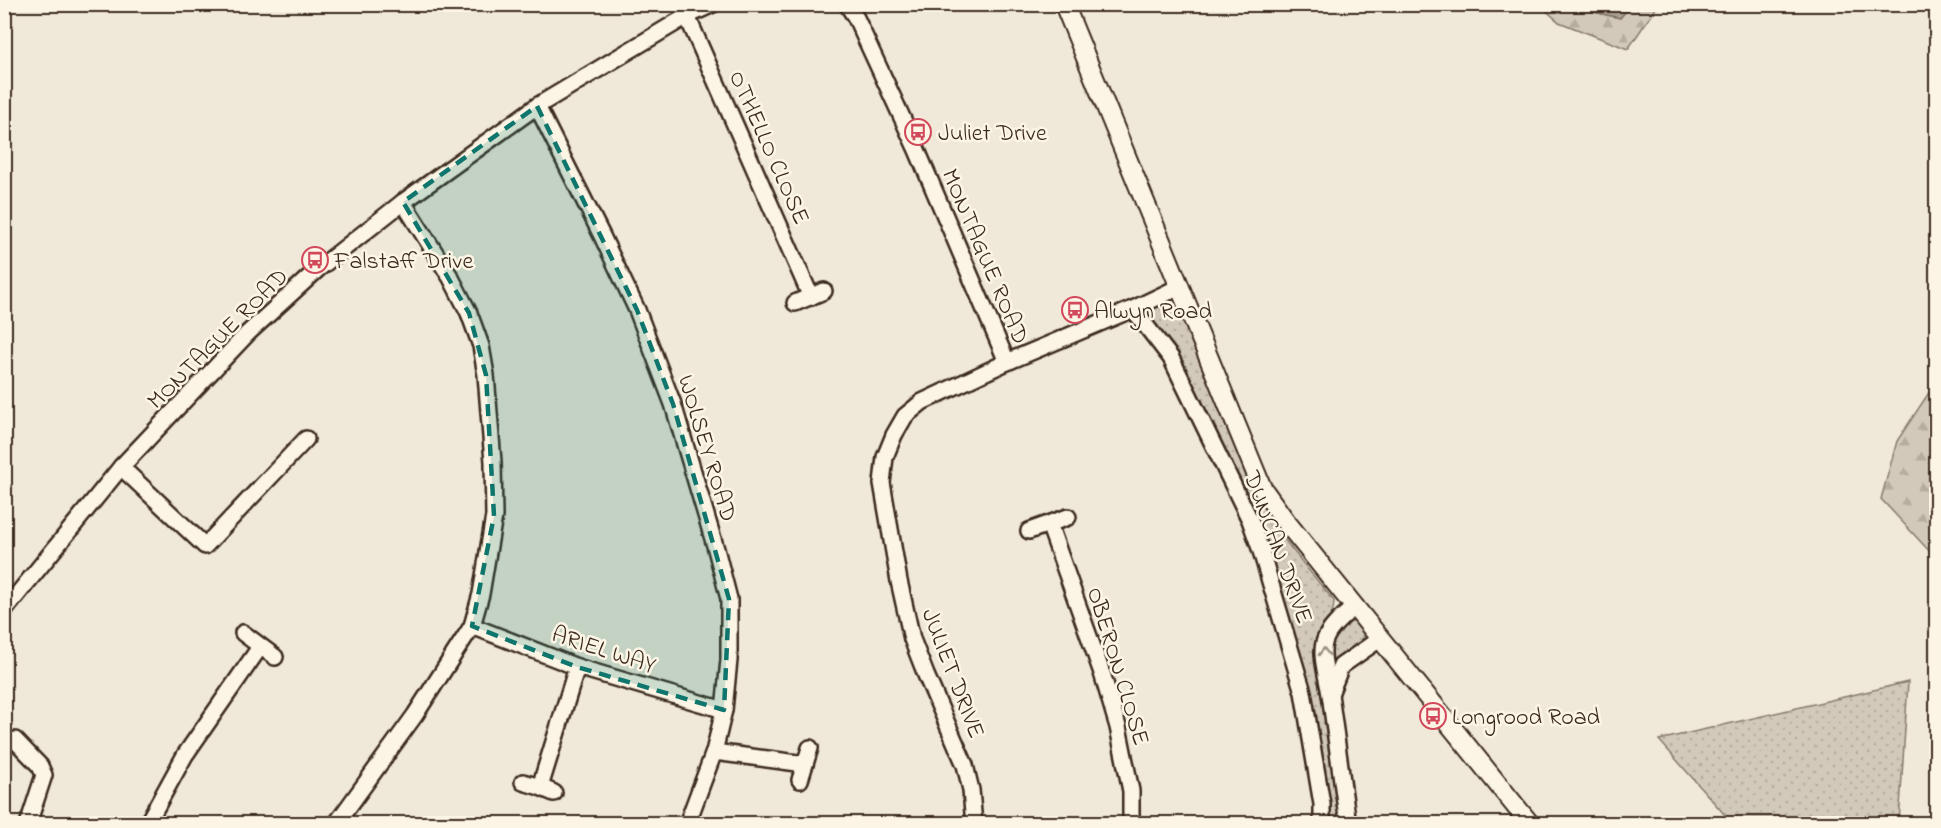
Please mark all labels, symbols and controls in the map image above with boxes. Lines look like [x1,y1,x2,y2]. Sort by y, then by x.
street label: OTHELLO CLOSE [718,65,817,231]
bus stop icon: Juliet Drive [903,117,933,147]
place label: Juliet Drive [938,117,1047,152]
street label: MONTAGUE ROAD [931,164,1036,350]
bus stop icon: Falstaff Drive [300,245,330,275]
place label: Falstaff Drive [333,245,473,280]
street label: MONTAGUE ROAD [140,261,297,418]
bus stop icon: Alwyn Road [1060,295,1090,325]
place label: Alwyn Road [1094,295,1212,331]
street label: WOLSEY ROAD [667,371,745,526]
street label: DUNCAN DRIVE [1232,466,1320,629]
street label: OBERON CLOSE [1076,583,1157,750]
street label: JULIET DRIVE [911,604,992,744]
street label: ARIEL WAY [547,618,660,685]
one-way arrow [1318,647,1330,656]
bus stop icon: Longrood Road [1418,701,1448,731]
place label: Longrood Road [1452,701,1601,736]

